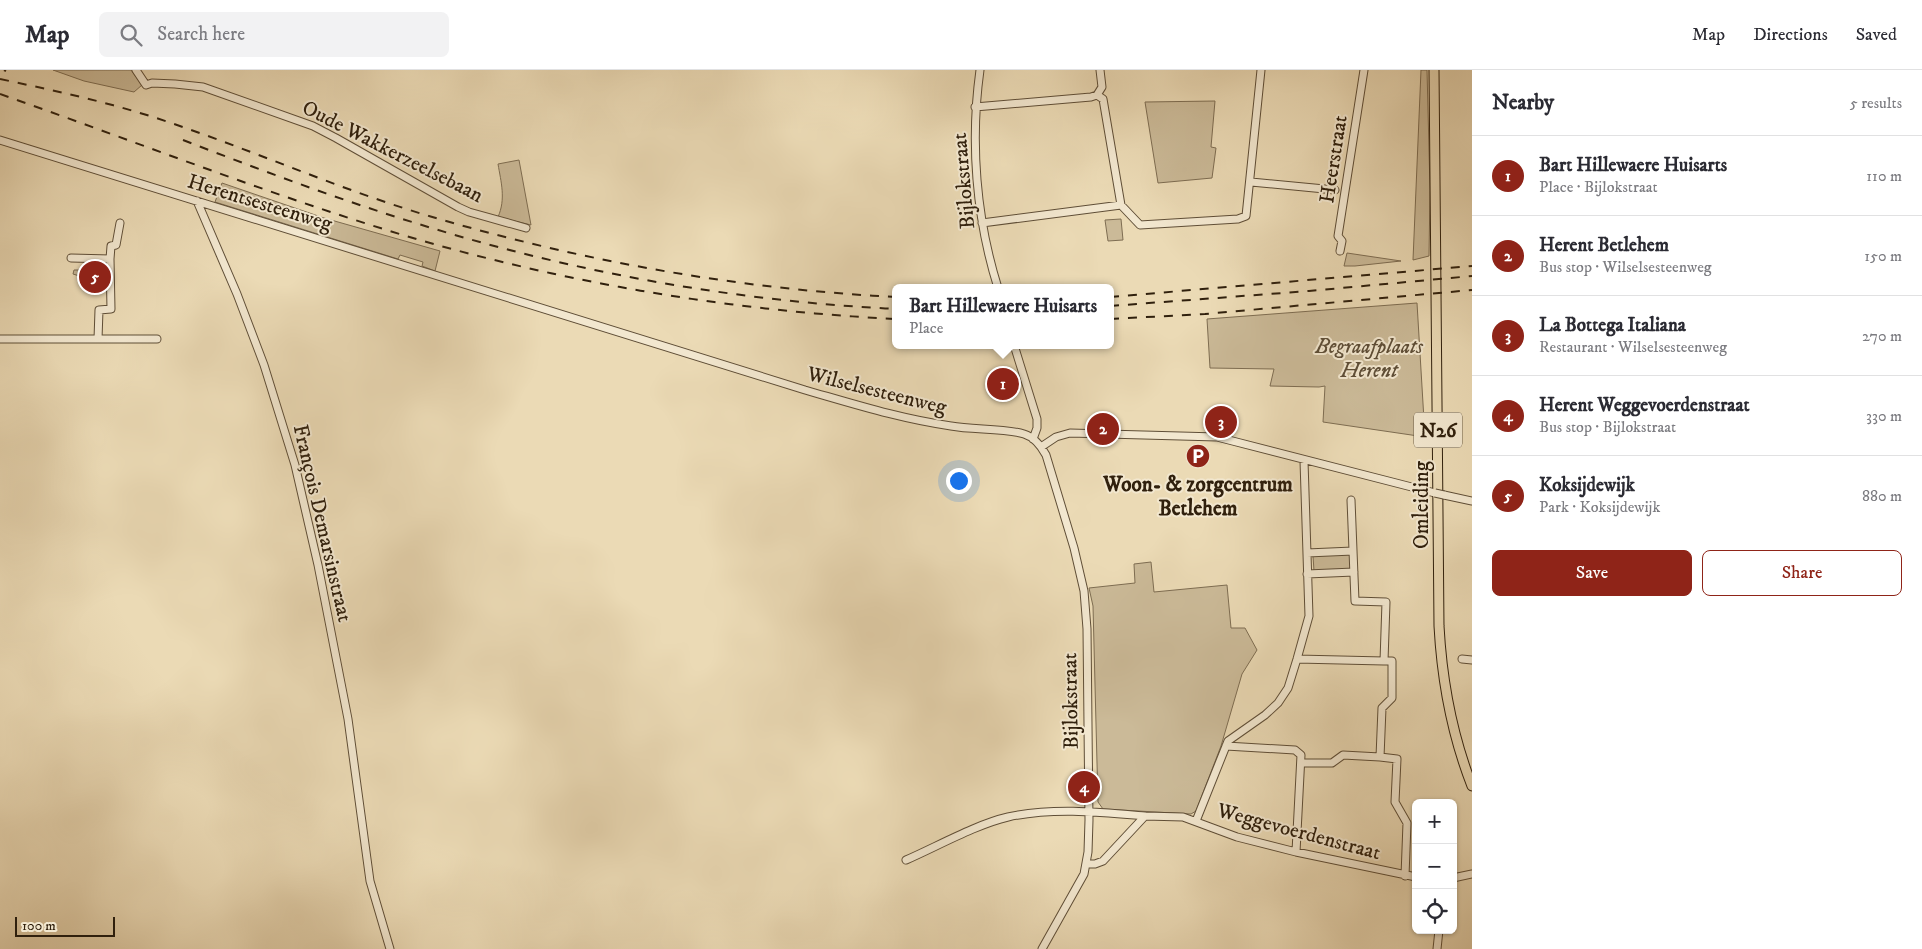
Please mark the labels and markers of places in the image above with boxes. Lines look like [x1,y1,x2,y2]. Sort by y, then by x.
pin: 5 [79,258,111,296]
pin: 1 [987,365,1019,403]
pin: 3 [1205,403,1237,441]
pin: 2 [1087,410,1119,448]
parking icon: Woon- & zorgcentrum Betlehem [1185,443,1211,469]
place label: Woon- & zorgcentrum Betlehem [1102,472,1293,522]
pin: 4 [1068,768,1100,806]

